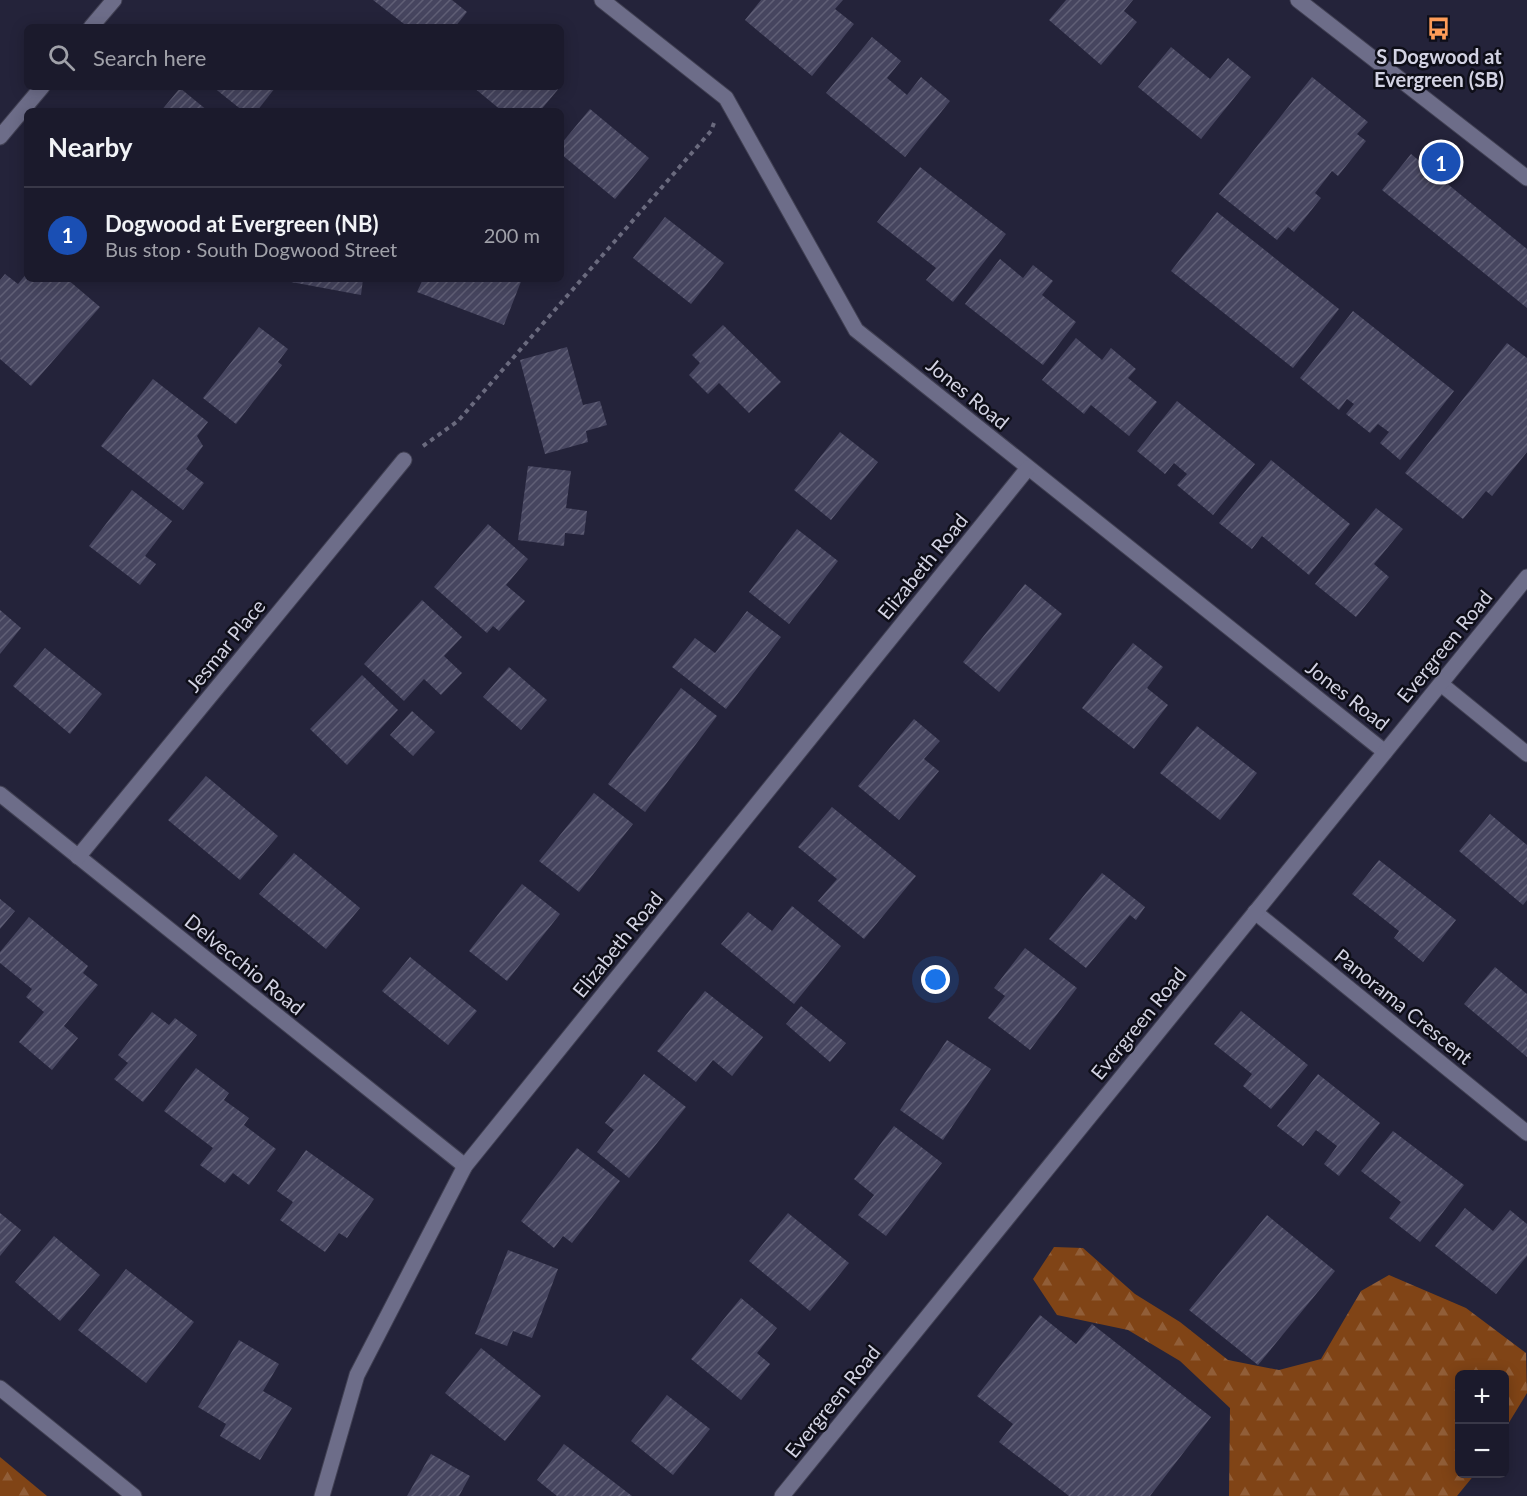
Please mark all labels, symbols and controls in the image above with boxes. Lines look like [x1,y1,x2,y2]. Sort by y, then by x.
bus stop icon: S Dogwood at Evergreen (SB) [1426,15,1452,41]
search box [24,24,564,90]
icon: search [45,41,78,74]
text: Search here [93,44,206,71]
place label: S Dogwood at Evergreen (SB) [1374,44,1504,91]
text: Nearby [48,131,133,163]
pin: 1 [1422,140,1460,184]
text: Dogwood at Evergreen (NB) [105,210,379,237]
text: 1 [62,223,73,247]
text: 200 m [484,223,540,247]
text: Bus stop · South Dogwood Street [105,237,397,261]
street label: Jones Road [922,352,1014,434]
street label: Elizabeth Road [872,508,972,624]
street label: Evergreen Road [1391,585,1497,707]
street label: Jesmar Place [180,594,270,696]
street label: Jones Road [1301,655,1395,735]
street label: Elizabeth Road [567,886,667,1002]
street label: Delvecchio Road [180,909,310,1019]
street label: Panorama Crescent [1330,943,1478,1069]
street label: Evergreen Road [1085,962,1191,1084]
your location [921,965,950,994]
street label: Evergreen Road [779,1340,885,1462]
map controls [1455,1370,1509,1478]
button: + [1455,1370,1509,1424]
button: − [1455,1424,1509,1478]

